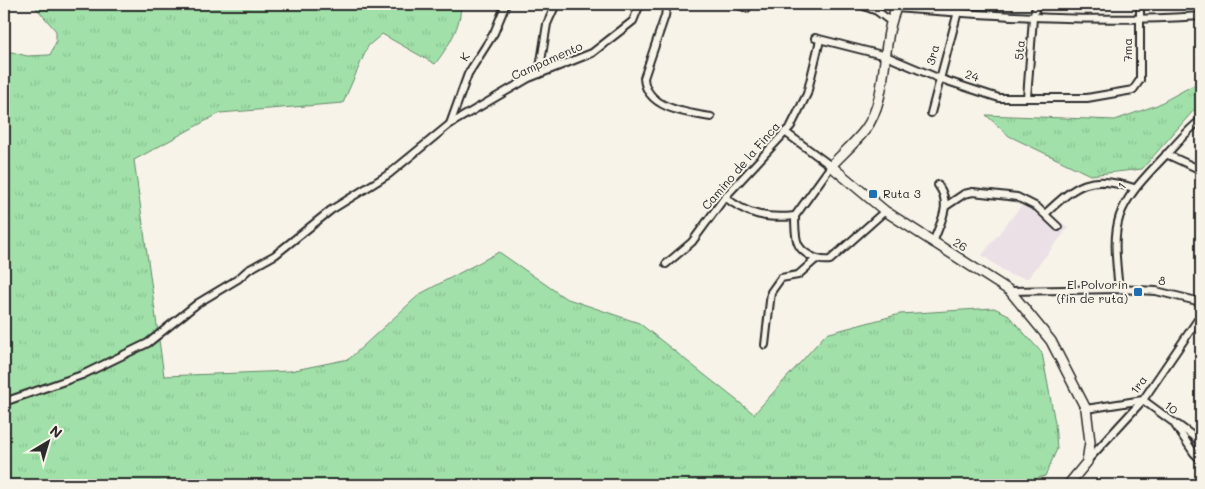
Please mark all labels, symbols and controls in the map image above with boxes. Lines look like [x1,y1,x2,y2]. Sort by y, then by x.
street label: Campamento [508,37,585,83]
street label: 7ma [1119,38,1135,62]
street label: 5ta [1010,40,1028,60]
street label: 3ra [922,43,942,67]
street label: K [455,49,473,64]
street label: 24 [963,65,981,85]
street label: Camino de la Finca [698,118,783,213]
street label: 1 [1113,179,1129,192]
place label: Ruta 3 [883,185,921,201]
marker: Ruta 3 [867,188,879,200]
street label: 26 [950,234,971,255]
street label: 8 [1157,271,1167,289]
place label: El Polvorín (fin de ruta) [1057,276,1128,306]
marker: El Polvorín (fin de ruta) [1132,286,1144,298]
street label: 1ra [1126,372,1150,397]
street label: 10 [1162,397,1182,418]
north arrow [22,416,72,466]
text: N [46,421,66,442]

